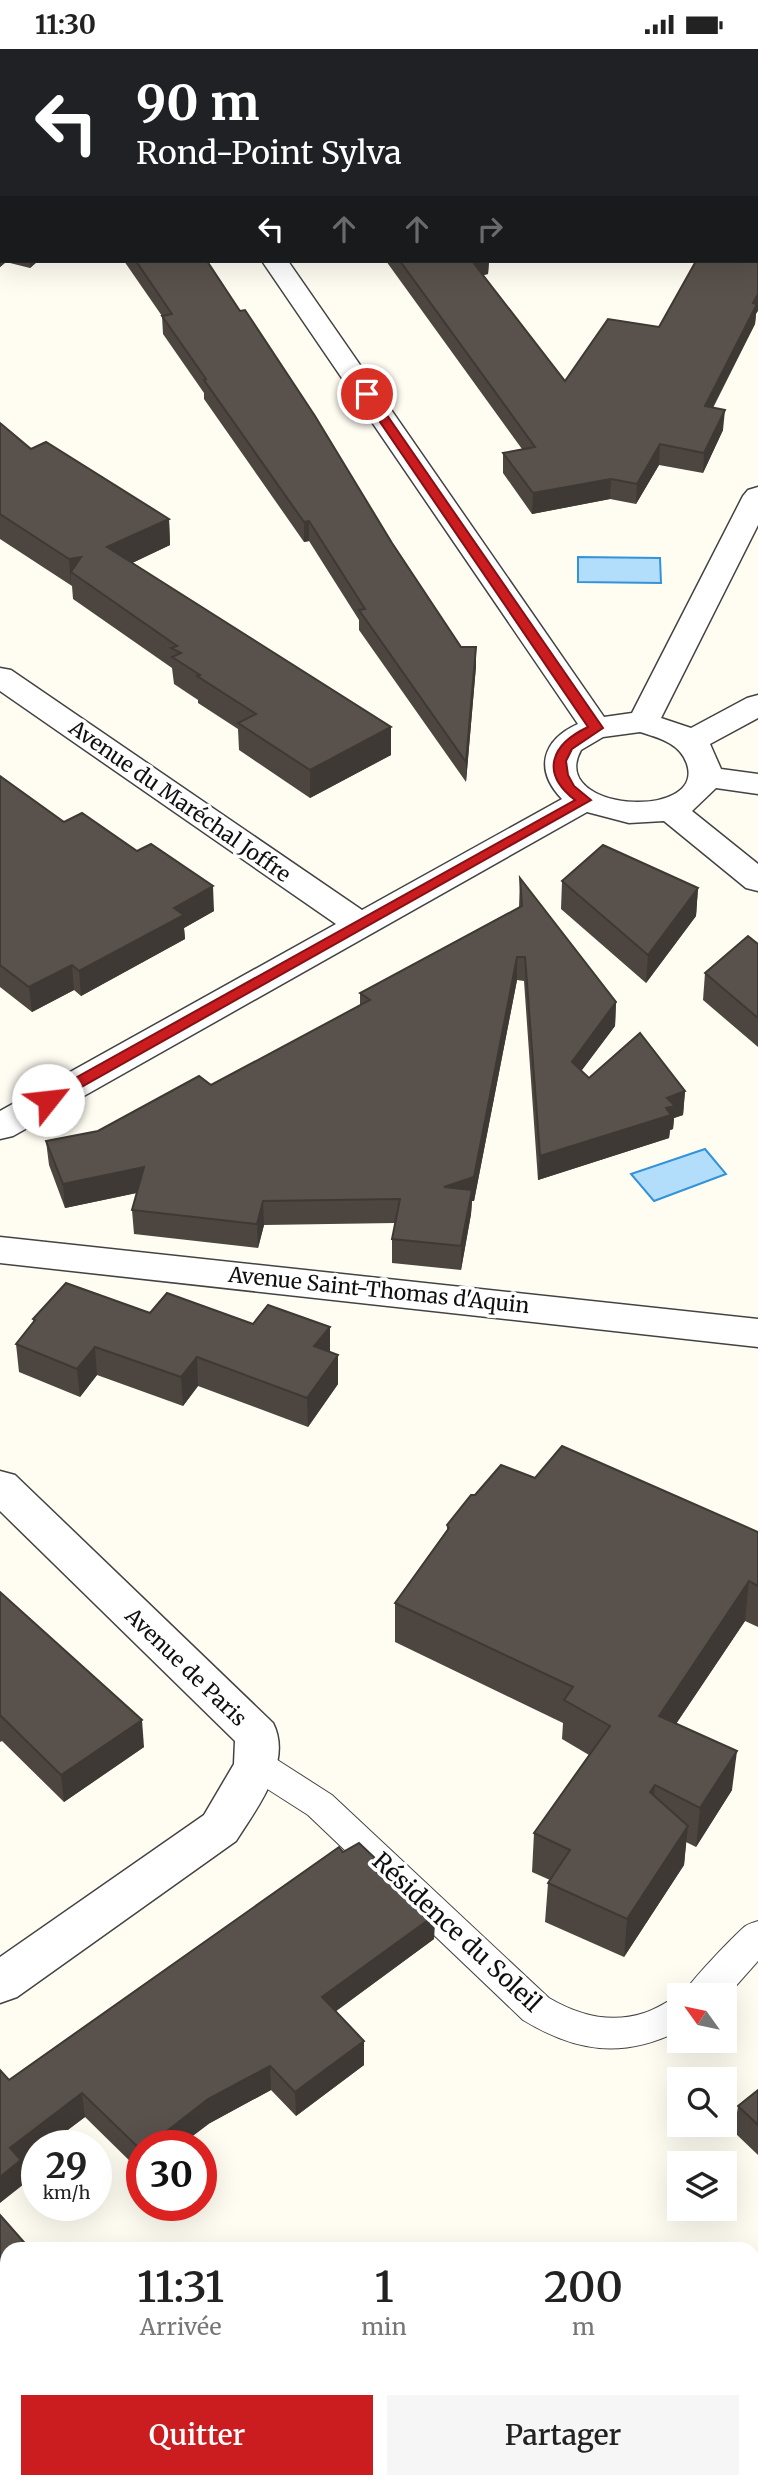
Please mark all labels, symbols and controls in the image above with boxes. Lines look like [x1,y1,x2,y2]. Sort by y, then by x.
text: 11:30 [35,8,96,41]
text: 90 m [136,72,260,133]
icon: left [21,77,112,168]
text: Rond-Point Sylva [136,133,402,173]
icon: left [252,210,290,248]
icon: ahead [325,210,363,248]
icon: ahead [398,210,436,248]
icon: right [471,210,509,248]
pin [337,364,397,424]
icon: arrive [348,375,386,413]
street label: Avenue du Maréchal Joffre [63,714,296,888]
position arrow [11,1063,85,1137]
street label: Avenue Saint-Thomas d'Aquin [226,1261,531,1319]
street label: Avenue de Paris [119,1602,252,1732]
street label: Résidence du Soleil [366,1846,548,2018]
north arrow [667,1983,737,2053]
map controls [667,1983,737,2221]
button: search [667,2067,737,2137]
speed limit sign: 30 [126,2130,217,2221]
text: 29 [46,2144,87,2188]
button: layers [667,2151,737,2221]
text: km/h [43,2181,90,2204]
text: 11:31 [137,2261,224,2313]
text: 1 [374,2261,394,2313]
text: 200 [544,2261,623,2313]
text: Arrivée [140,2312,221,2341]
text: min [361,2312,407,2341]
text: m [572,2312,595,2341]
button: Quitter [21,2395,373,2475]
button: Partager [387,2395,739,2475]

